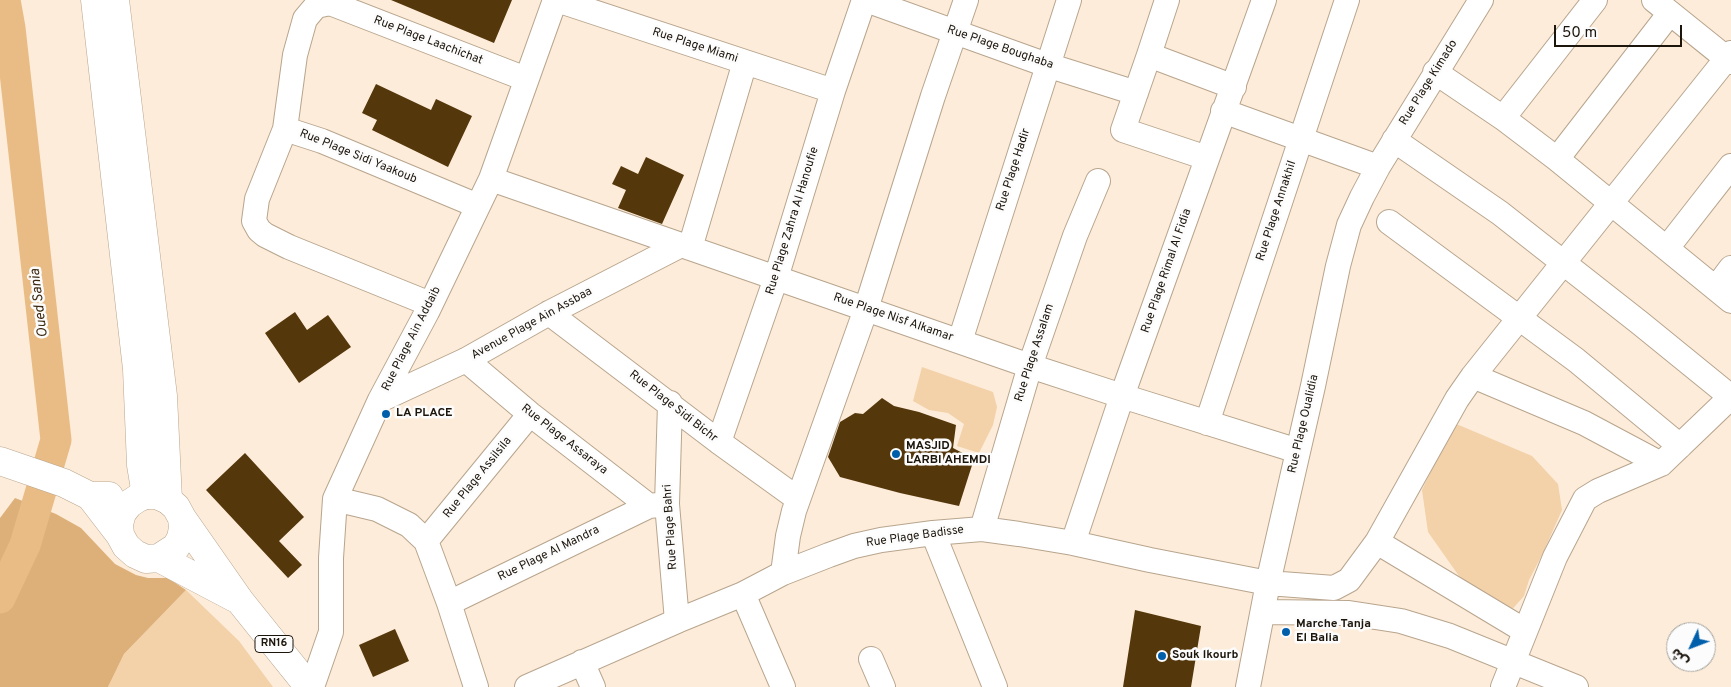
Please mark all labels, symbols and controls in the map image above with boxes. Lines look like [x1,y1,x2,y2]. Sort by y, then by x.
street label: Rue Plage Laachichat [371,14,485,68]
scale bar [1556,15,1684,47]
street label: Rue Plage Boughaba [945,23,1055,73]
text: 50 m [1562,24,1597,43]
street label: Rue Plage Miami [650,25,740,67]
street label: Rue Plage Kimado [1397,38,1461,128]
street label: Rue Plage Sidi Yaakoub [297,127,419,187]
street label: Rue Plage Hadir [994,127,1034,213]
street label: Rue Plage Zahra Al Hanoufie [764,145,822,297]
street label: Rue Plage Annakhil [1254,159,1300,263]
street label: Rue Plage Rimal Al Fidia [1139,207,1195,335]
water label: Oued Sania [27,268,53,338]
street label: Rue Plage Ain Addaib [379,284,445,394]
street label: Avenue Plage Ain Assbaa [469,285,595,363]
street label: Rue Plage Nisf Alkamar [831,291,955,345]
street label: Rue Plage Assalam [1012,302,1058,404]
street label: Rue Plage Sidi Bichr [626,368,720,446]
street label: Rue Plage Oualidia [1286,373,1322,475]
street label: Rue Plage Assaraya [518,402,610,478]
place label: LA PLACE [396,407,452,421]
marker: LA PLACE [380,408,392,420]
street label: Rue Plage Assilsila [441,434,515,522]
place label: MASJID LARBI AHEMDI [906,440,991,468]
marker: MASJID LARBI AHEMDI [890,448,902,460]
street label: Rue Plage Bahri [661,484,681,570]
street label: Rue Plage Al Mandra [496,523,602,585]
street label: Rue Plage Badisse [865,523,965,551]
place label: Marche Tanja El Balia [1296,618,1371,646]
north arrow [1666,622,1716,672]
marker: Marche Tanja El Balia [1280,626,1292,638]
road number: RN16 [255,636,293,652]
text: ش [1668,644,1693,670]
place label: Souk lkourb [1172,649,1238,663]
marker: Souk lkourb [1156,650,1168,662]

